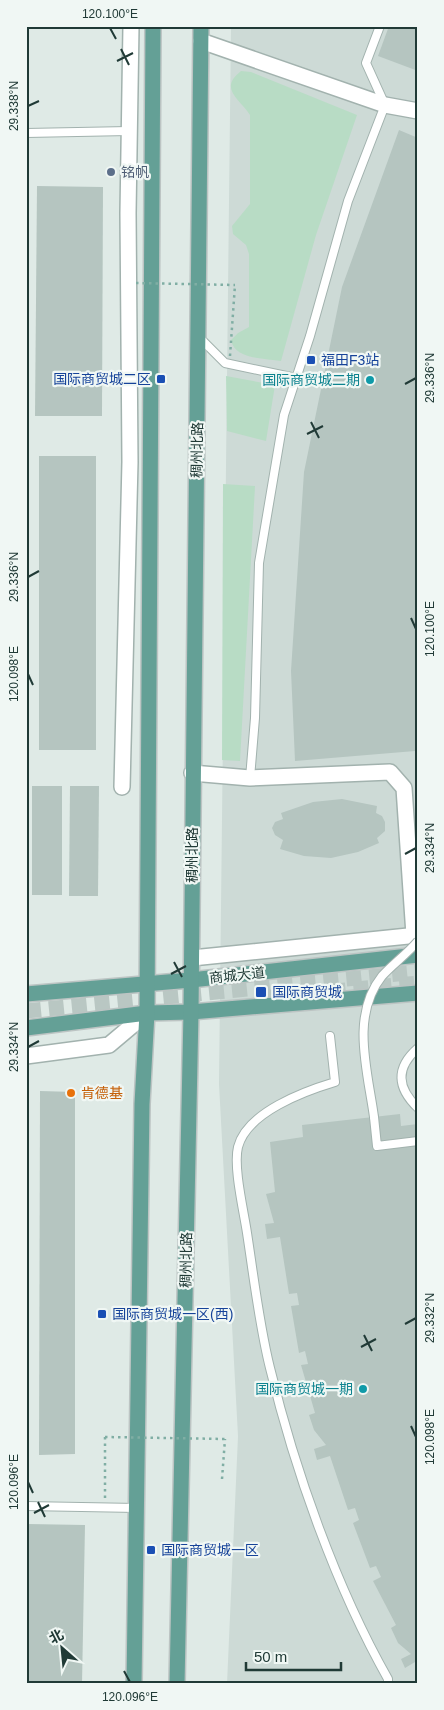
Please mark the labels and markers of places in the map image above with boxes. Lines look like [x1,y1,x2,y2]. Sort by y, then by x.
place label: 铭帆 [121,164,149,180]
marker: 铭帆 [105,166,117,178]
place label: 福田F3站 [321,352,379,368]
marker: 福田F3站 [305,354,317,366]
place label: 国际商贸城二区 [53,371,151,387]
place label: 国际商贸城二期 [262,372,360,388]
marker: 国际商贸城二区 [155,373,167,385]
marker: 国际商贸城二期 [364,374,376,386]
place label: 国际商贸城 [272,984,342,1000]
marker: 国际商贸城 [254,985,268,999]
place label: 肯德基 [81,1085,123,1101]
marker: 肯德基 [65,1087,77,1099]
place label: 国际商贸城一区(西) [112,1306,233,1322]
marker: 国际商贸城一区(西) [96,1308,108,1320]
place label: 国际商贸城一期 [255,1381,353,1397]
marker: 国际商贸城一期 [357,1383,369,1395]
place label: 国际商贸城一区 [161,1542,259,1558]
marker: 国际商贸城一区 [145,1544,157,1556]

